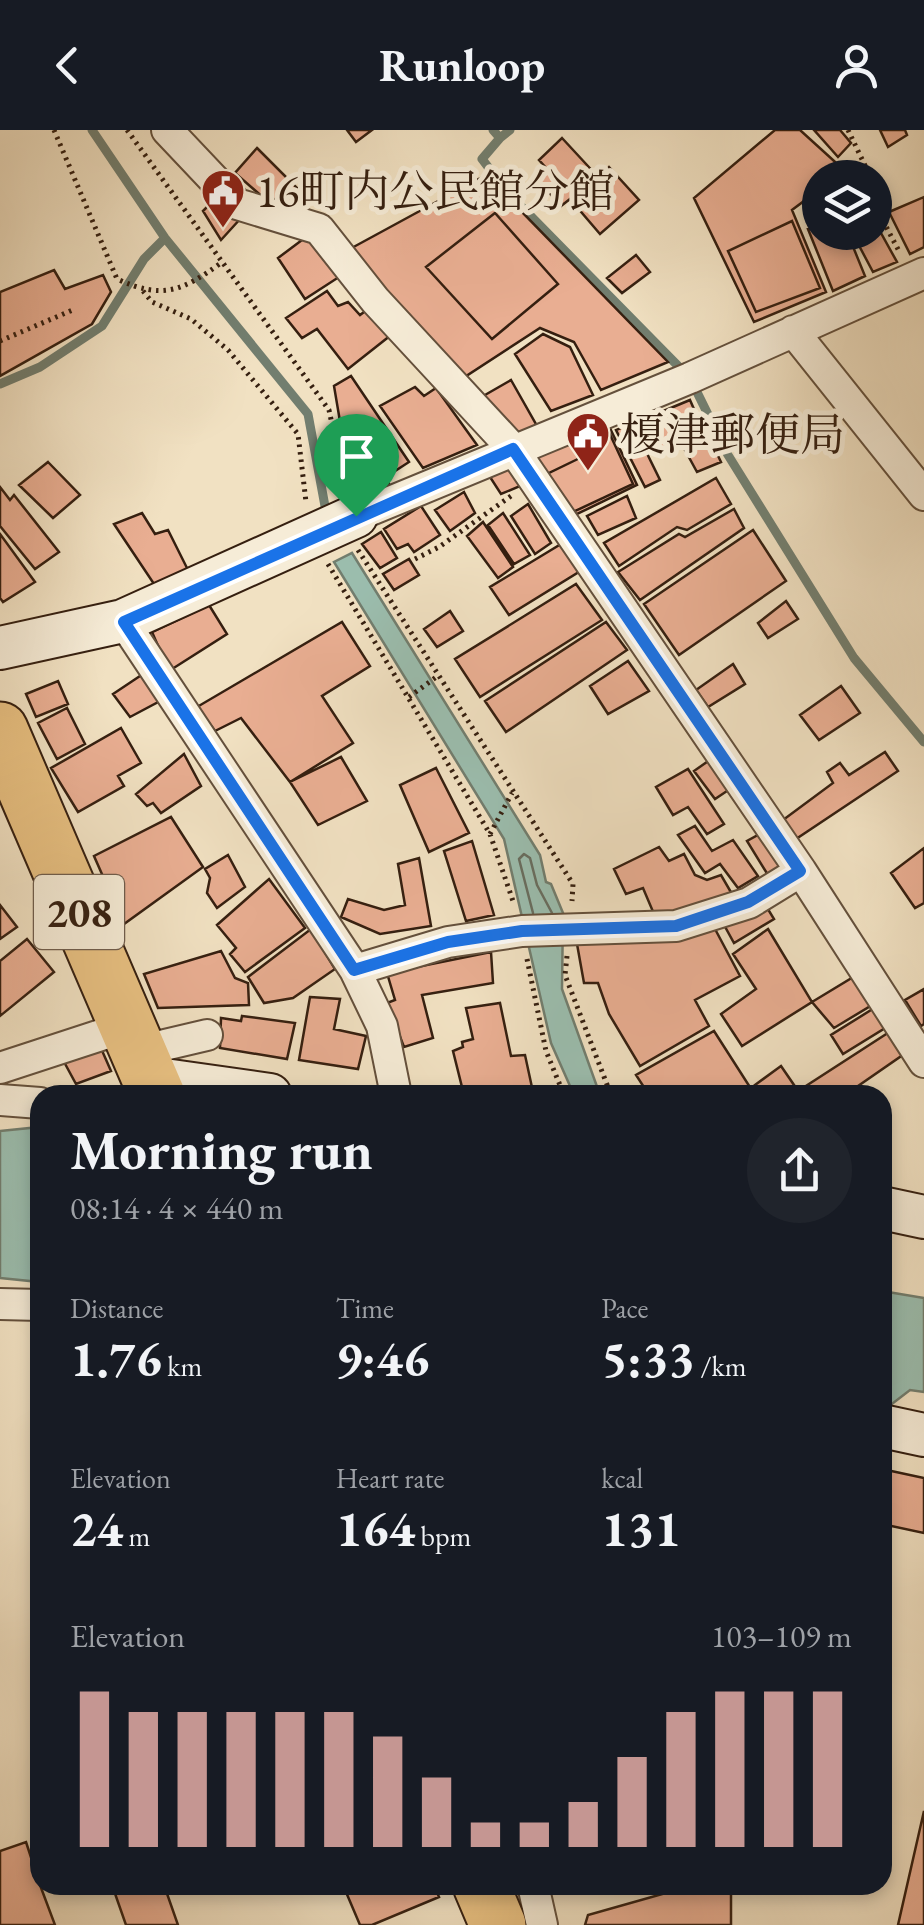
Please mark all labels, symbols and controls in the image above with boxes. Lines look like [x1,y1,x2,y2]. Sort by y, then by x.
text: Runloop [379,36,545,94]
icon: back [40,38,95,93]
icon: person [829,38,884,93]
map controls [802,160,892,250]
button: layers [802,160,892,250]
place label: 16町内公民館分館 [256,162,614,220]
public building icon: 16町内公民館分館 [200,168,246,229]
place label: 榎津郵便局 [620,405,845,463]
public building icon: 榎津郵便局 [565,411,611,472]
pin [314,414,399,517]
icon: arrive [329,429,384,484]
road number: 208 [34,875,124,949]
text: Morning run [70,1114,373,1185]
button: share [747,1118,852,1223]
text: 08:14 · 4 × 440 m [70,1187,283,1229]
text: Distance [70,1290,164,1326]
text: Time [336,1290,394,1326]
text: Pace [601,1290,648,1326]
text: 1.76 [70,1326,162,1391]
text: 9:46 [336,1326,429,1391]
text: 5:33 [601,1326,695,1391]
text: km [162,1348,202,1384]
text: /km [695,1348,746,1384]
text: Elevation [70,1460,171,1496]
text: Heart rate [336,1460,444,1496]
text: kcal [601,1460,643,1496]
text: 24 [70,1496,123,1561]
text: 164 [336,1496,415,1561]
text: 131 [601,1496,681,1561]
text: m [123,1518,150,1554]
text: bpm [415,1518,471,1554]
text: Elevation [70,1615,185,1657]
text: 103–109 m [711,1615,852,1657]

